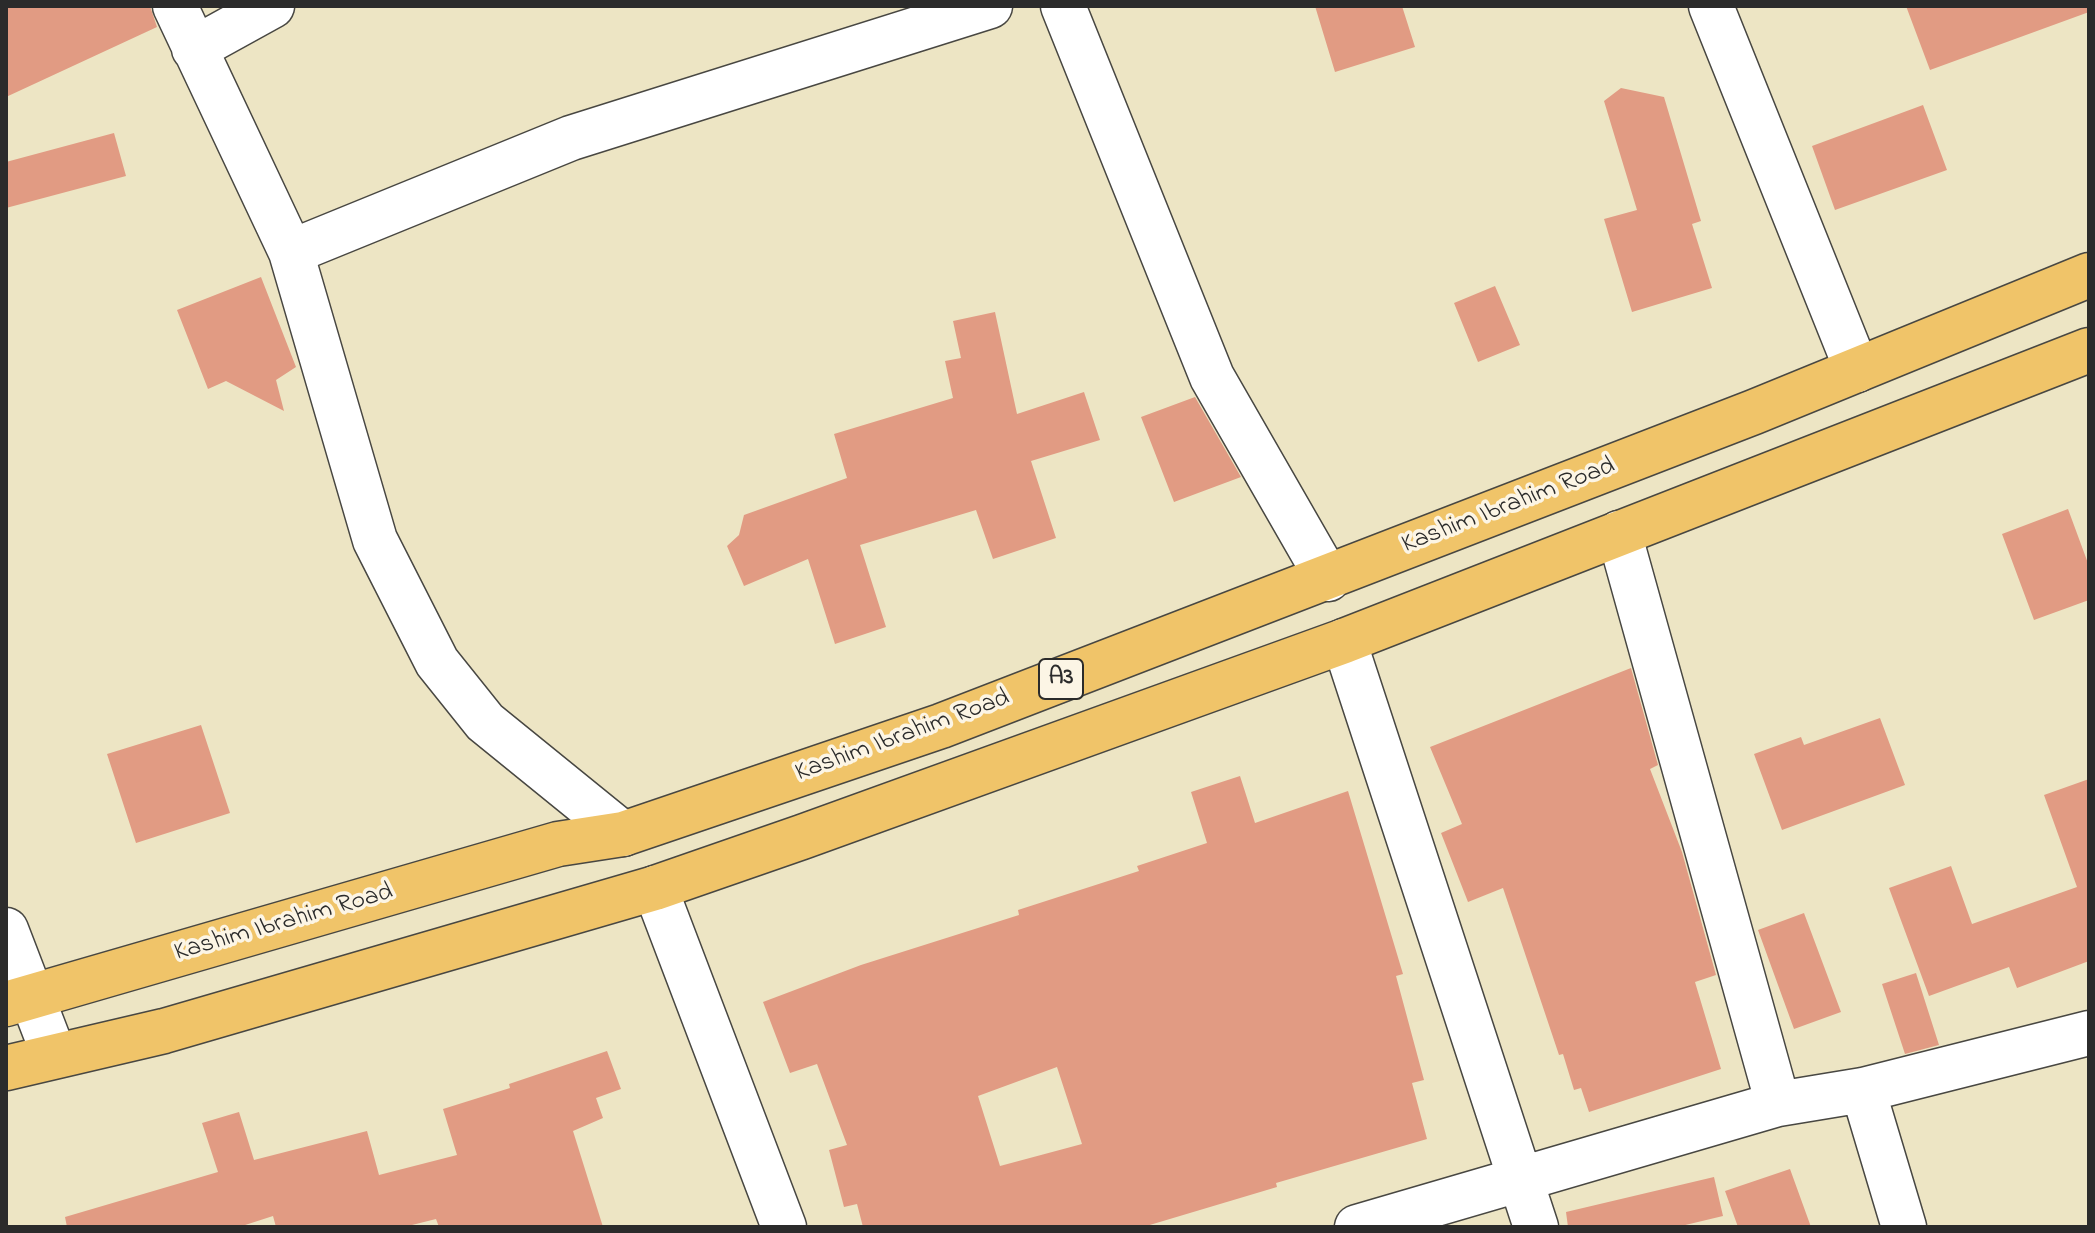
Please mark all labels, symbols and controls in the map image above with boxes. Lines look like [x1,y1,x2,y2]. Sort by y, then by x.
street label: Kashim Ibrahim Road [1398,452,1620,562]
road number: A3 [1039,659,1083,699]
street label: Kashim Ibrahim Road [792,684,1014,790]
street label: Kashim Ibrahim Road [171,878,397,970]

